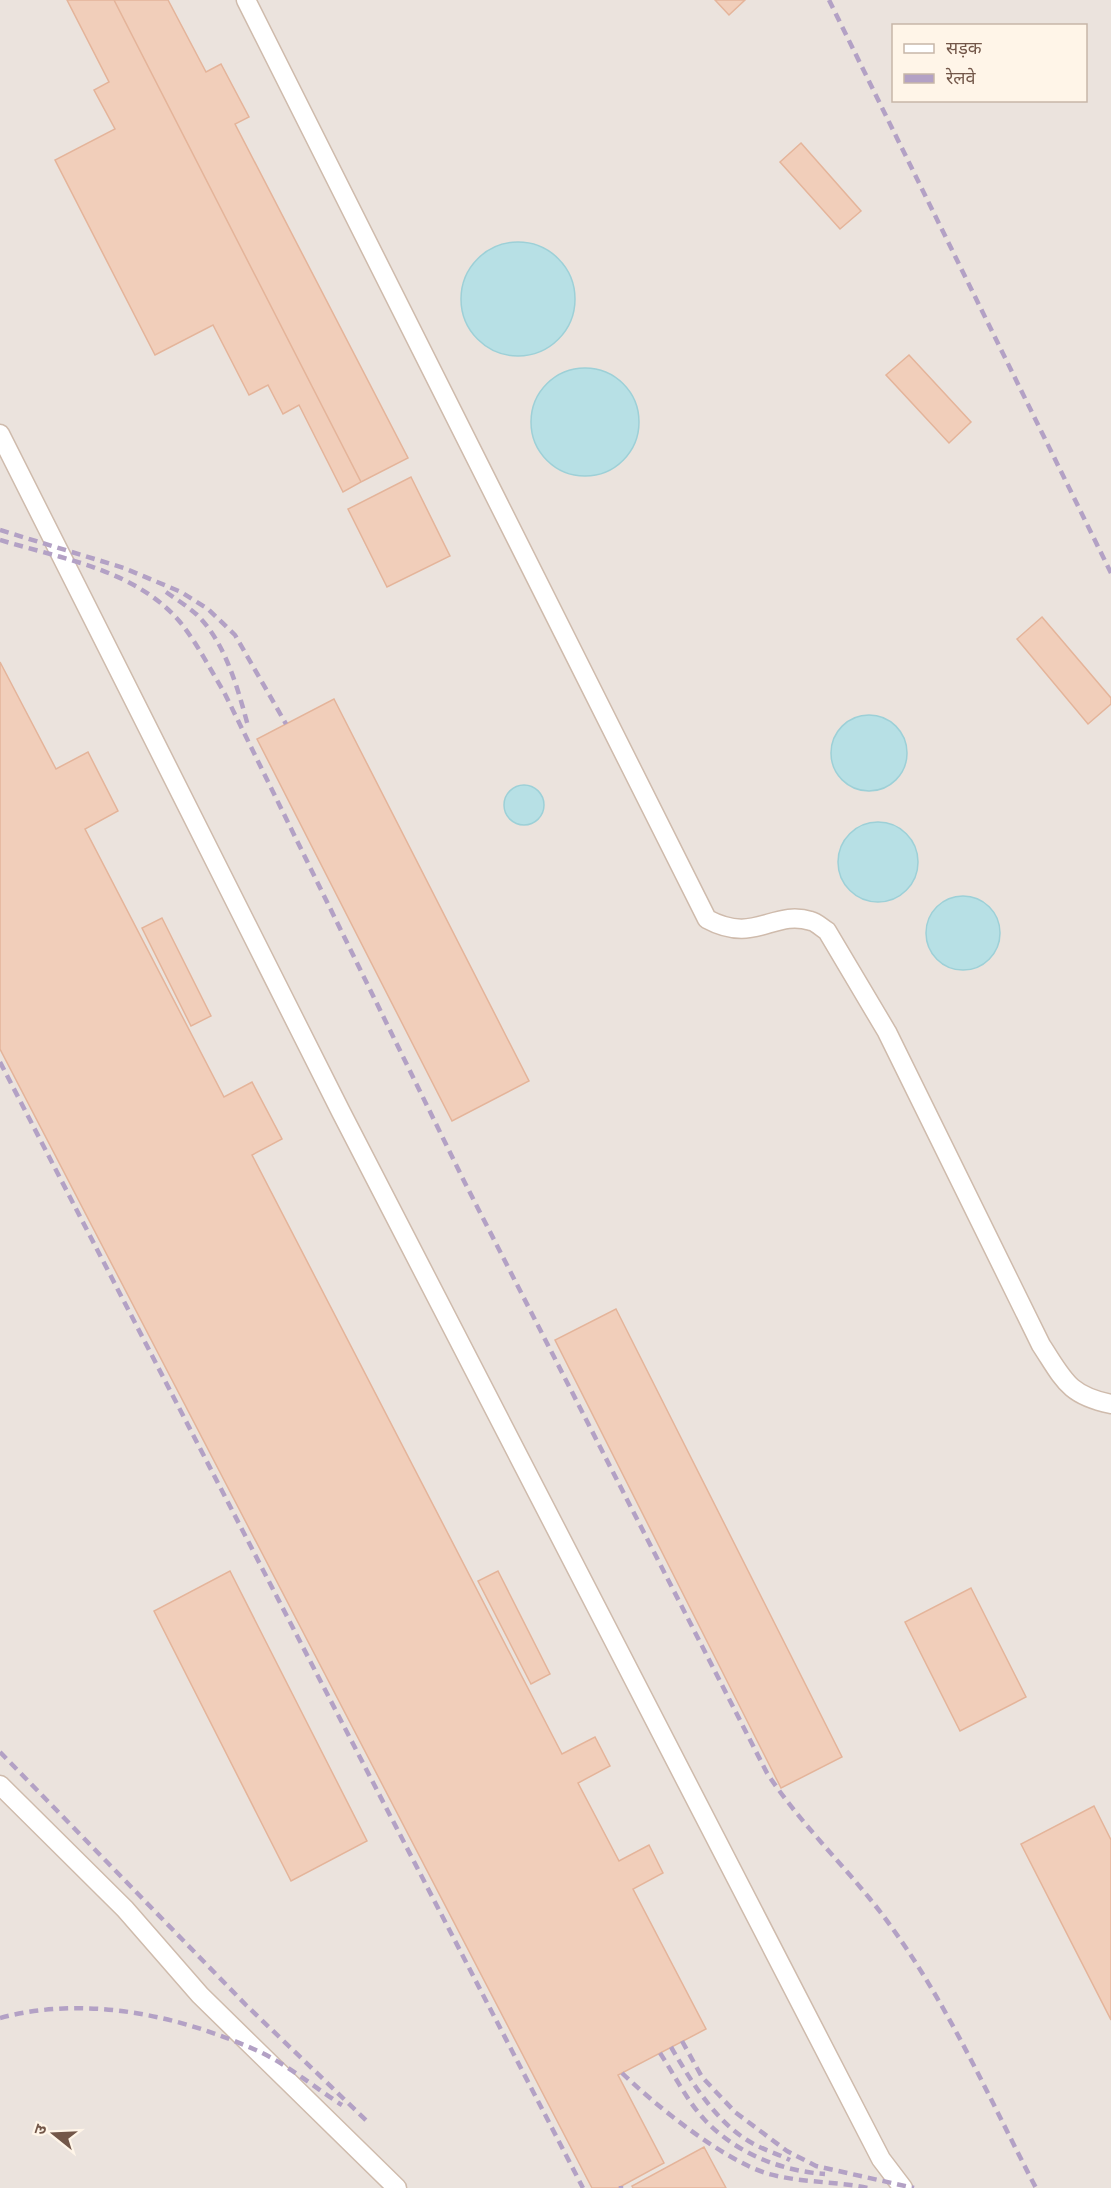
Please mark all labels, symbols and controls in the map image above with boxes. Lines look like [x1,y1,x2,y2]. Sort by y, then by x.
legend [892,24,1087,102]
text: सड़क [946,37,983,59]
text: रेलवे [945,67,977,89]
north arrow [24,2104,84,2164]
text: उ [30,2122,51,2137]

